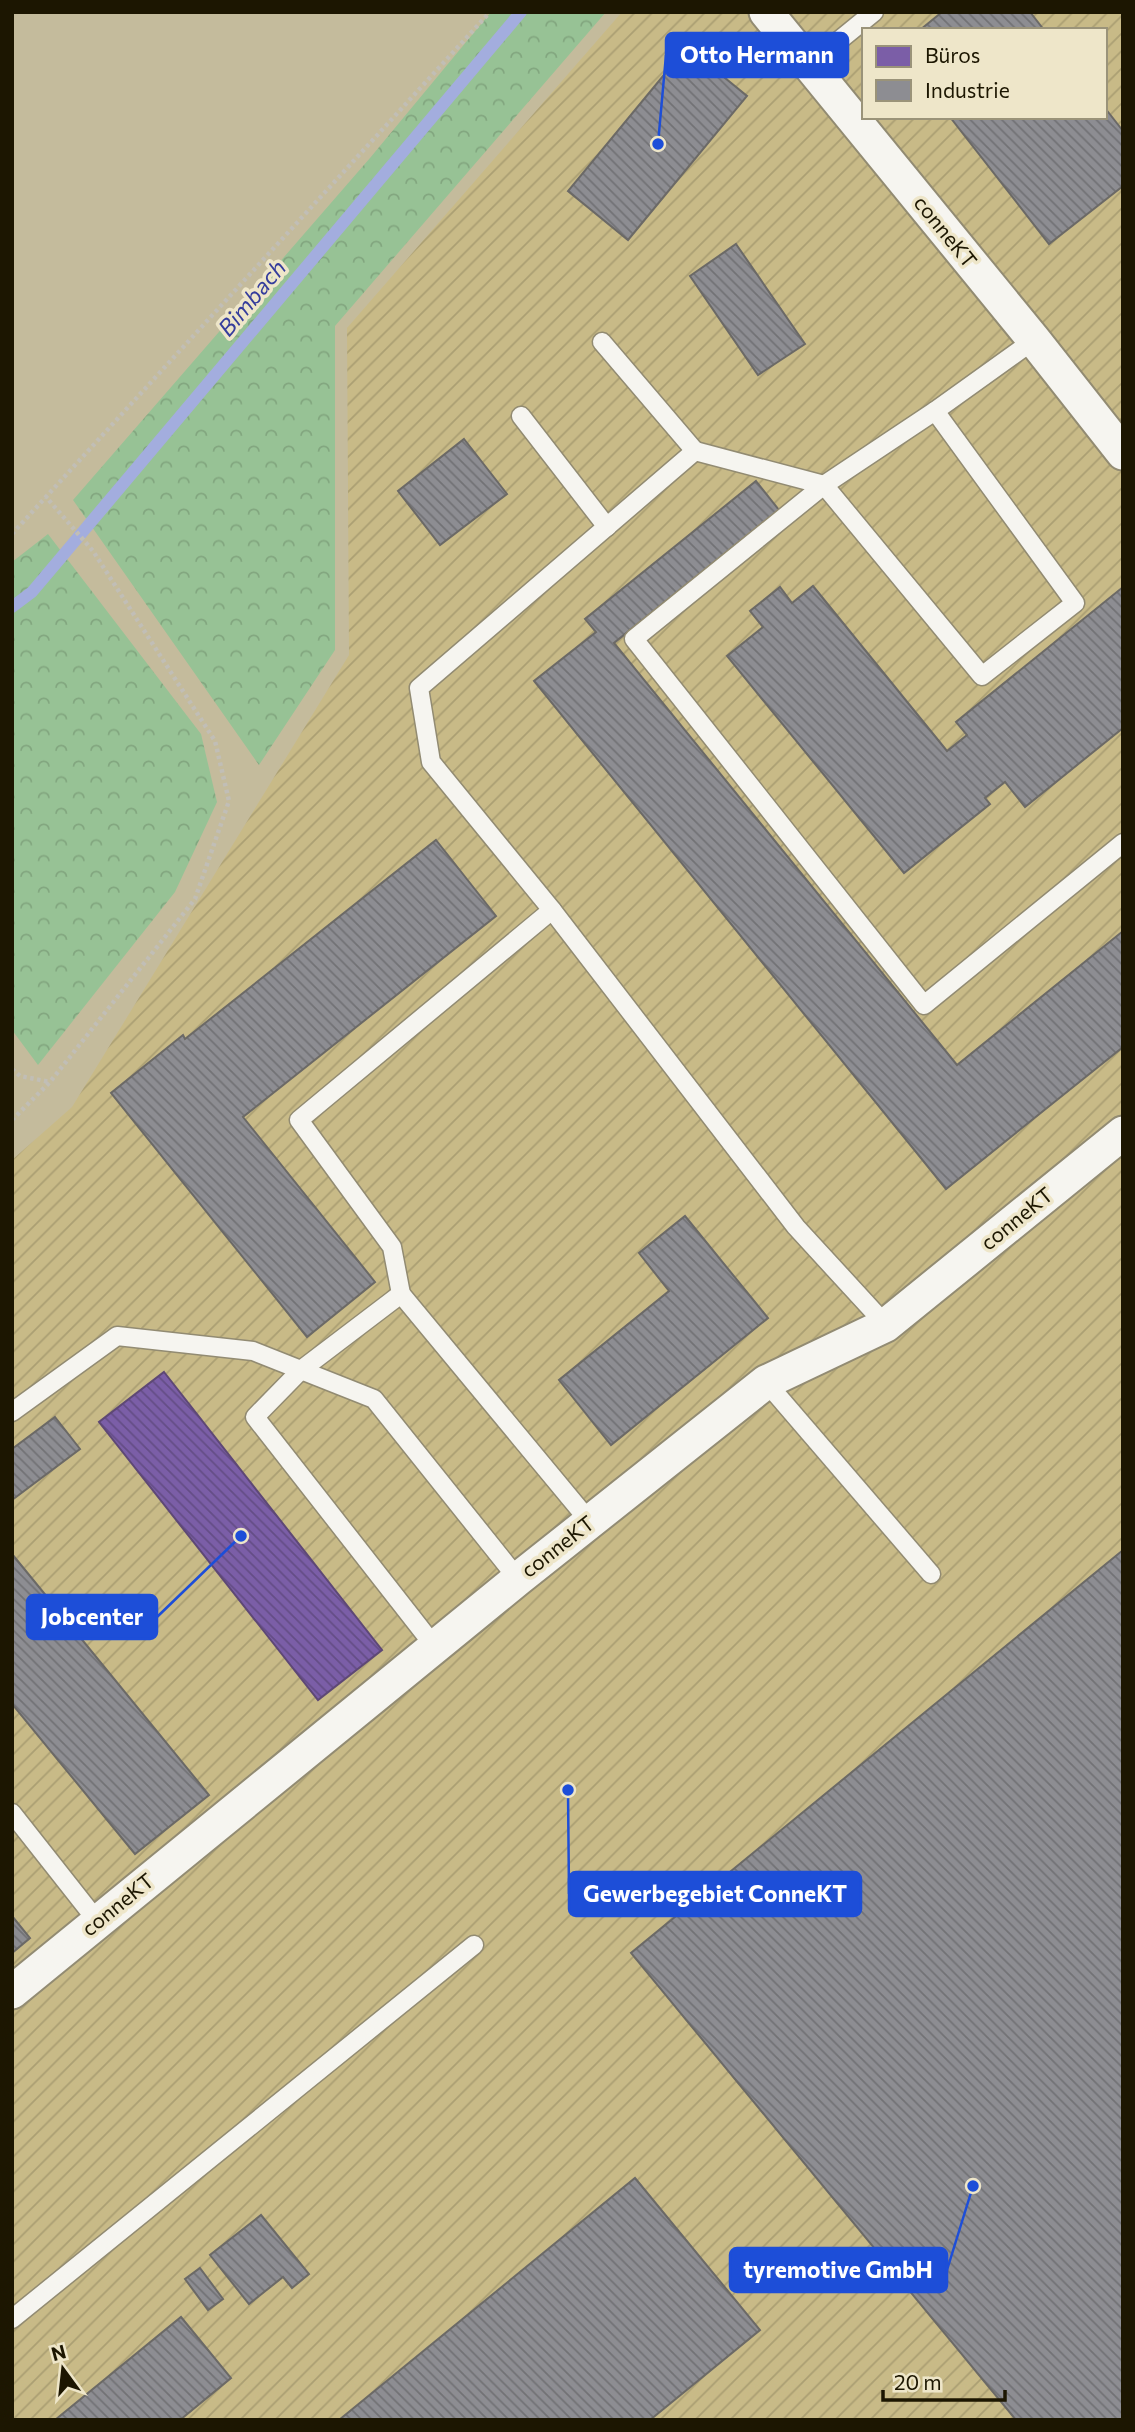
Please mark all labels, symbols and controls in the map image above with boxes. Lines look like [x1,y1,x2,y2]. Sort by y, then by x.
legend [862,28,1107,119]
callout: Otto Hermann [666,33,848,77]
text: Otto Hermann [680,40,834,68]
text: Büros [925,42,980,67]
text: Industrie [925,77,1010,102]
street label: conneKT [910,190,983,272]
water label: Bimbach [211,253,291,341]
street label: conneKT [975,1181,1057,1254]
street label: conneKT [516,1510,599,1582]
callout: Jobcenter [27,1595,157,1639]
text: Jobcenter [41,1602,144,1630]
street label: conneKT [76,1867,158,1940]
callout: Gewerbegebiet ConneKT [569,1872,861,1916]
text: Gewerbegebiet ConneKT [583,1879,847,1907]
callout: tyremotive GmbH [730,2248,947,2292]
text: tyremotive GmbH [743,2255,933,2283]
north arrow [28,2334,98,2404]
text: N [49,2339,68,2365]
scale bar [883,2358,1006,2402]
text: 20 m [894,2369,942,2394]

